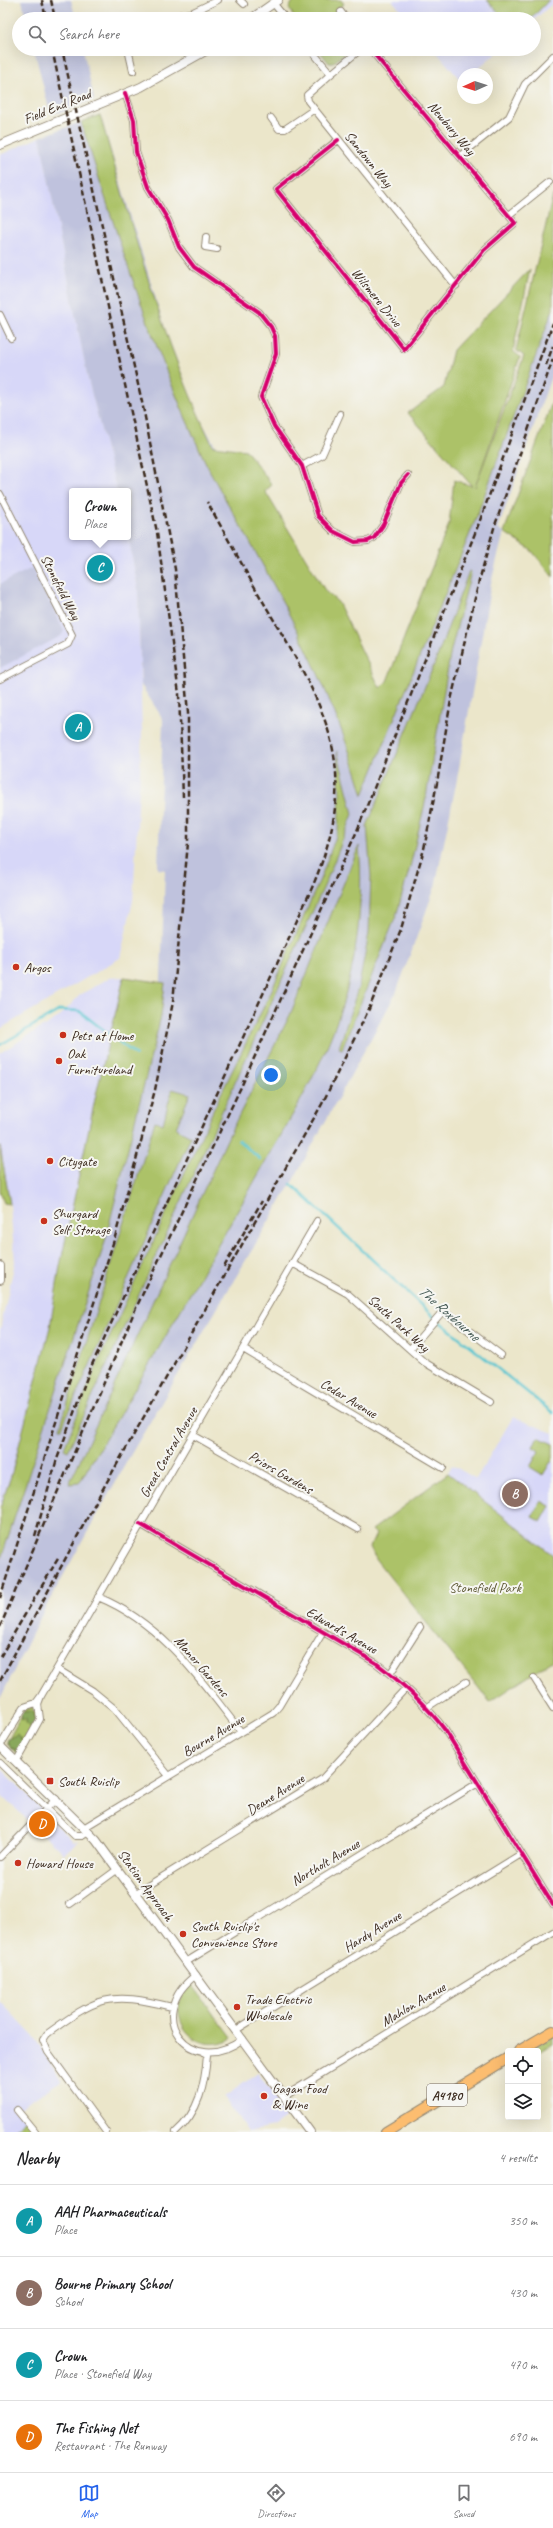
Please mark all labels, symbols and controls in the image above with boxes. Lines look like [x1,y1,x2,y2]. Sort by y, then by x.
search box [12,12,541,56]
icon: search [26,23,48,45]
text: Search here [58,25,119,44]
north arrow [457,68,493,104]
street label: Field End Road [21,84,96,128]
street label: Newbury Way [424,98,480,160]
street label: Sandown Way [341,128,397,192]
street label: Wilsmere Drive [348,265,406,331]
popup [69,488,131,540]
text: Crown [84,497,116,516]
text: Place [84,516,107,532]
street label: Stonefield Way [37,552,85,624]
pin: C [87,553,113,583]
pin: A [65,712,91,742]
place label: Argos [24,959,52,976]
marker: Argos [11,962,21,972]
place label: Pets at Home [71,1027,135,1044]
marker: Pets at Home [58,1030,68,1040]
place label: Oak Furnitureland [67,1045,134,1078]
marker: Oak Furnitureland [54,1056,64,1066]
your location [261,1065,281,1085]
place label: Citygate [58,1153,98,1170]
marker: Citygate [45,1156,55,1166]
place label: Shurgard Self Storage [52,1205,111,1238]
marker: Shurgard Self Storage [39,1216,49,1226]
water label: The Roxbourne [414,1282,485,1347]
street label: South Park Way [364,1291,434,1356]
street label: Cedar Avenue [317,1375,381,1423]
street label: Great Central Avenue [136,1403,202,1500]
street label: Priors Gardens [246,1447,317,1498]
pin: B [502,1479,528,1509]
park label: Stonefield Park [449,1579,522,1596]
street label: Edward's Avenue [303,1603,381,1658]
street label: Manor Gardens [171,1633,233,1701]
street label: Bourne Avenue [179,1710,248,1760]
street label: Deane Avenue [243,1769,309,1819]
place label: South Ruislip [58,1773,120,1790]
marker: South Ruislip [45,1776,55,1786]
pin: D [29,1809,55,1839]
street label: Northolt Avenue [288,1835,364,1889]
street label: Station Approach [114,1846,178,1925]
place label: Howard House [26,1855,94,1872]
marker: Howard House [13,1858,23,1868]
street label: Hardy Avenue [340,1906,406,1956]
place label: South Ruislip's Convenience Store [191,1918,278,1951]
marker: South Ruislip's Convenience Store [178,1929,188,1939]
street label: Mahlon Avenue [378,1978,450,2030]
place label: Trade Electric Wholesale [245,1991,312,2024]
marker: Trade Electric Wholesale [232,2002,242,2012]
map controls [505,2048,541,2120]
button: locate [505,2048,541,2084]
place label: Gagan Food & Wine [272,2080,329,2113]
road number: A4180 [427,2084,467,2106]
button: layers [505,2084,541,2120]
marker: Gagan Food & Wine [259,2091,269,2101]
text: Nearby [16,2148,59,2169]
text: 4 results [499,2150,537,2166]
text: AAH Pharmaceuticals [54,2203,166,2222]
text: A [26,2213,32,2229]
text: 350 m [509,2213,537,2229]
text: Place [54,2222,77,2238]
text: Bourne Primary School [54,2275,171,2294]
text: B [26,2285,32,2301]
text: 430 m [509,2285,537,2301]
text: School [54,2294,82,2310]
text: Crown [54,2347,87,2366]
text: C [26,2357,32,2373]
text: 470 m [509,2357,537,2373]
text: Place · Stonefield Way [54,2366,151,2382]
text: The Fishing Net [54,2419,138,2438]
text: D [25,2429,33,2445]
text: 690 m [509,2429,537,2445]
text: Restaurant · The Runway [54,2438,166,2454]
tab: Map [78,2482,100,2520]
tab: Directions [257,2482,296,2520]
tab: Saved [453,2482,475,2520]

